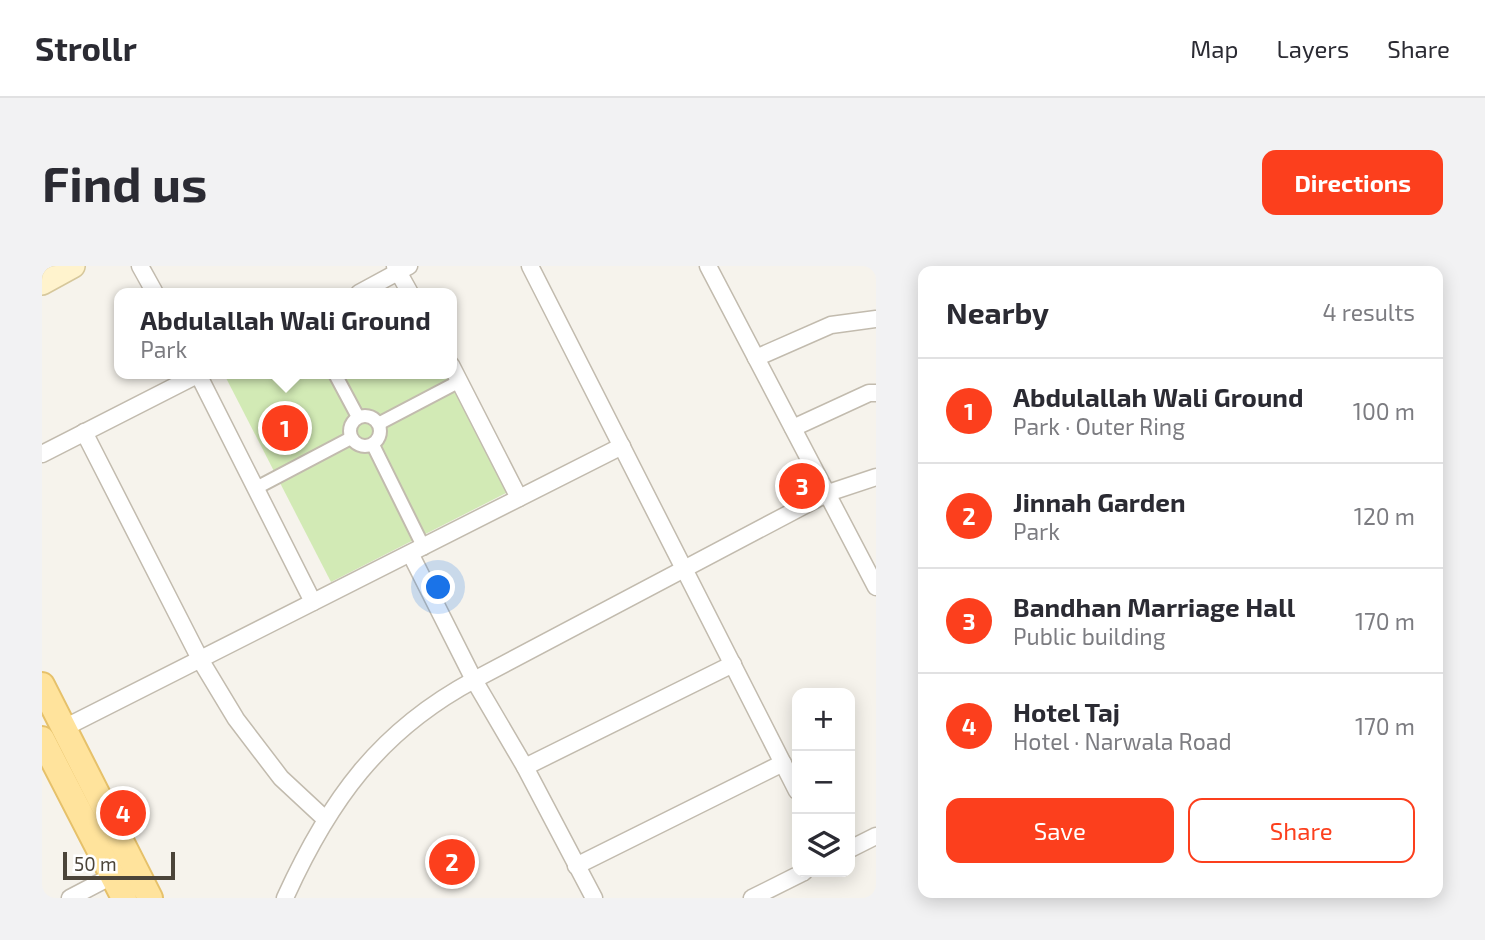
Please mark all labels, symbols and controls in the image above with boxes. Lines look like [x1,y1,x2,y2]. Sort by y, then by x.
text: Strollr [35,28,137,68]
text: Map [1190,34,1238,63]
text: Layers [1276,34,1349,63]
text: Share [1387,34,1450,63]
button: Directions [1262,150,1443,215]
text: Find us [42,153,207,212]
popup [114,288,457,379]
text: Nearby [946,294,1049,330]
text: 4 results [1323,298,1415,326]
text: Abdulallah Wali Ground [140,304,431,335]
text: Park [140,335,187,363]
text: Abdulallah Wali Ground [1013,381,1304,412]
text: 1 [964,397,974,425]
text: 100 m [1353,397,1415,425]
pin: 1 [262,402,308,454]
text: Park · Outer Ring [1013,412,1185,440]
pin: 3 [779,460,825,512]
text: Jinnah Garden [1013,486,1186,517]
text: 2 [962,502,976,530]
text: 120 m [1354,502,1415,530]
text: Park [1013,517,1060,545]
your location [421,570,455,604]
text: Bandhan Marriage Hall [1013,591,1295,622]
text: 3 [962,607,976,635]
text: 170 m [1355,607,1415,635]
text: Public building [1013,622,1166,650]
map controls [792,688,855,877]
button: + [792,688,855,751]
text: Hotel Taj [1013,696,1120,727]
text: 4 [962,712,976,740]
text: 170 m [1355,712,1415,740]
text: Hotel · Narwala Road [1013,727,1232,755]
button: − [792,751,855,814]
pin: 4 [100,787,146,839]
button: Save [946,798,1174,863]
button: Share [1188,798,1415,863]
button: layers [792,814,855,877]
pin: 2 [429,836,475,888]
scale bar [63,849,175,881]
text: 50 m [74,852,117,875]

